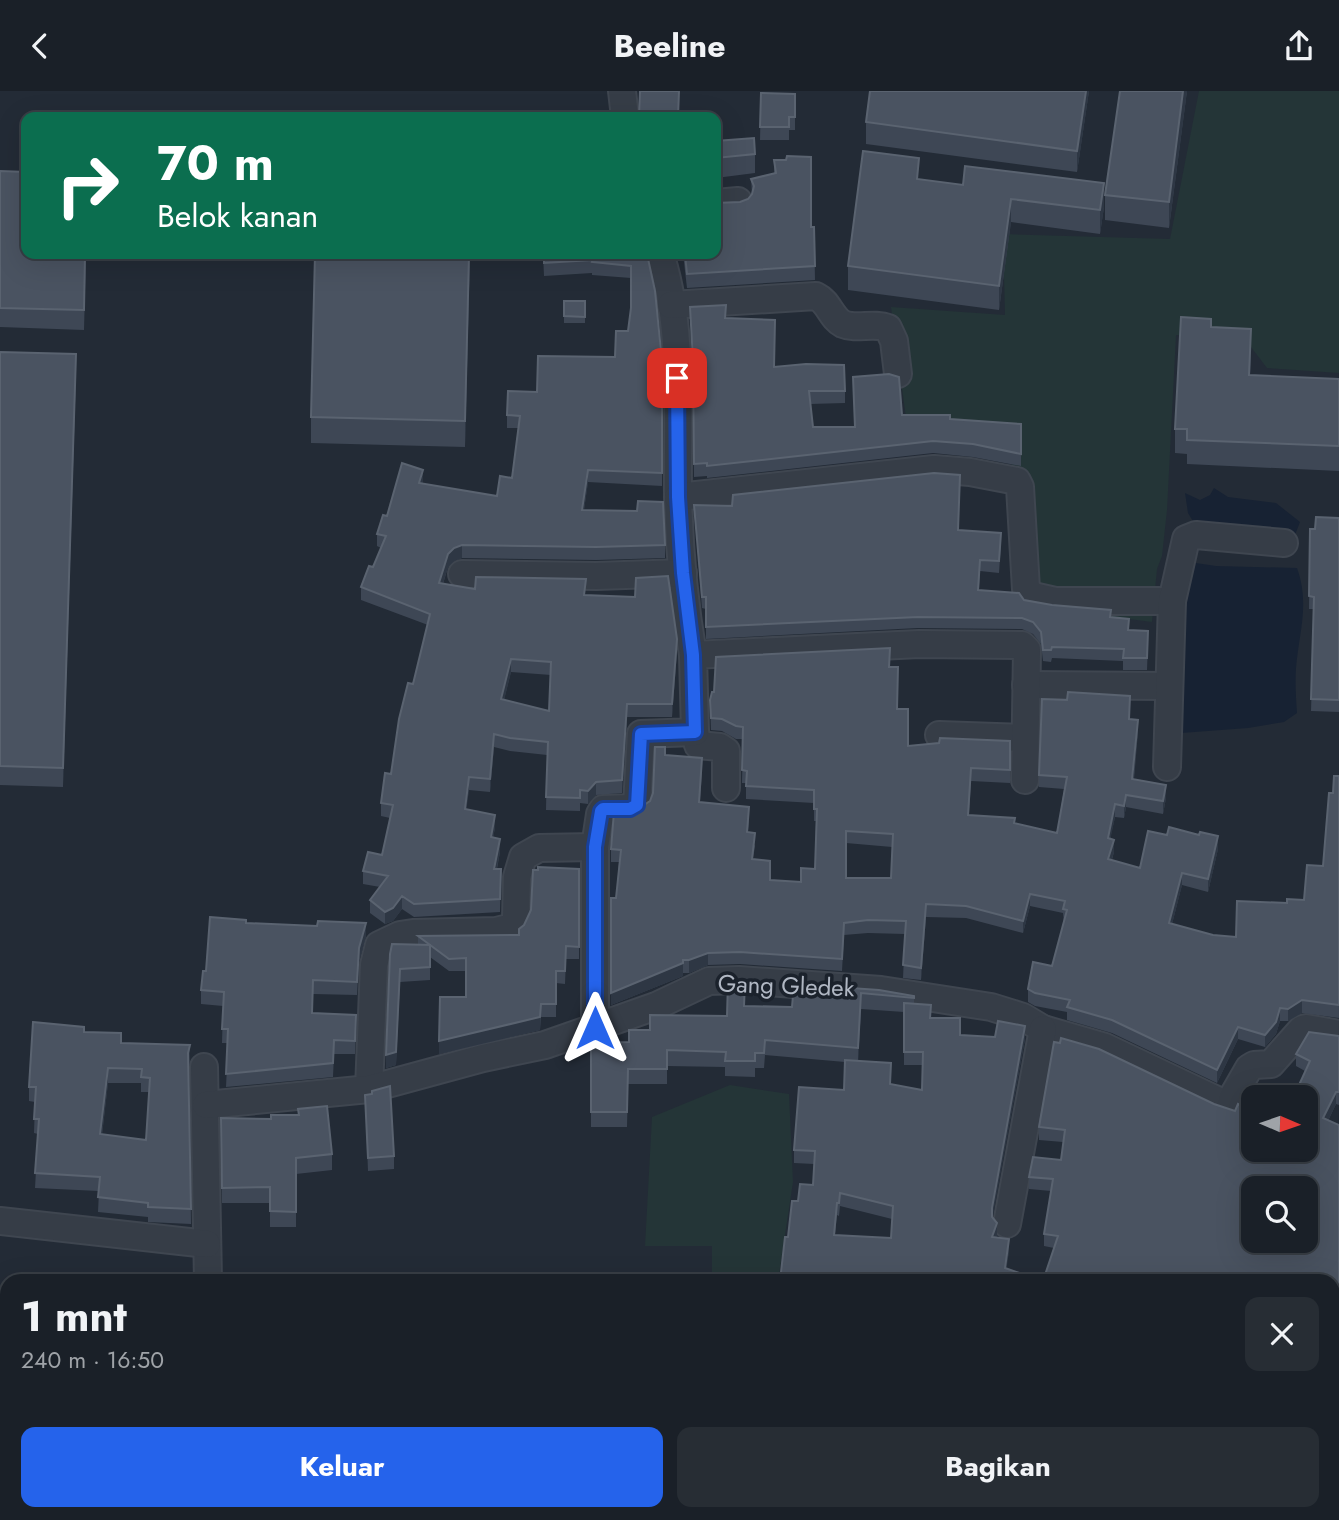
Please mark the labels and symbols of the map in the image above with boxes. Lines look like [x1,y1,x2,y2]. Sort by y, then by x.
pin [647,348,707,408]
street label: Gang Gledek [717,966,855,1005]
position arrow [558,991,632,1065]
north arrow [1241,1085,1318,1162]

